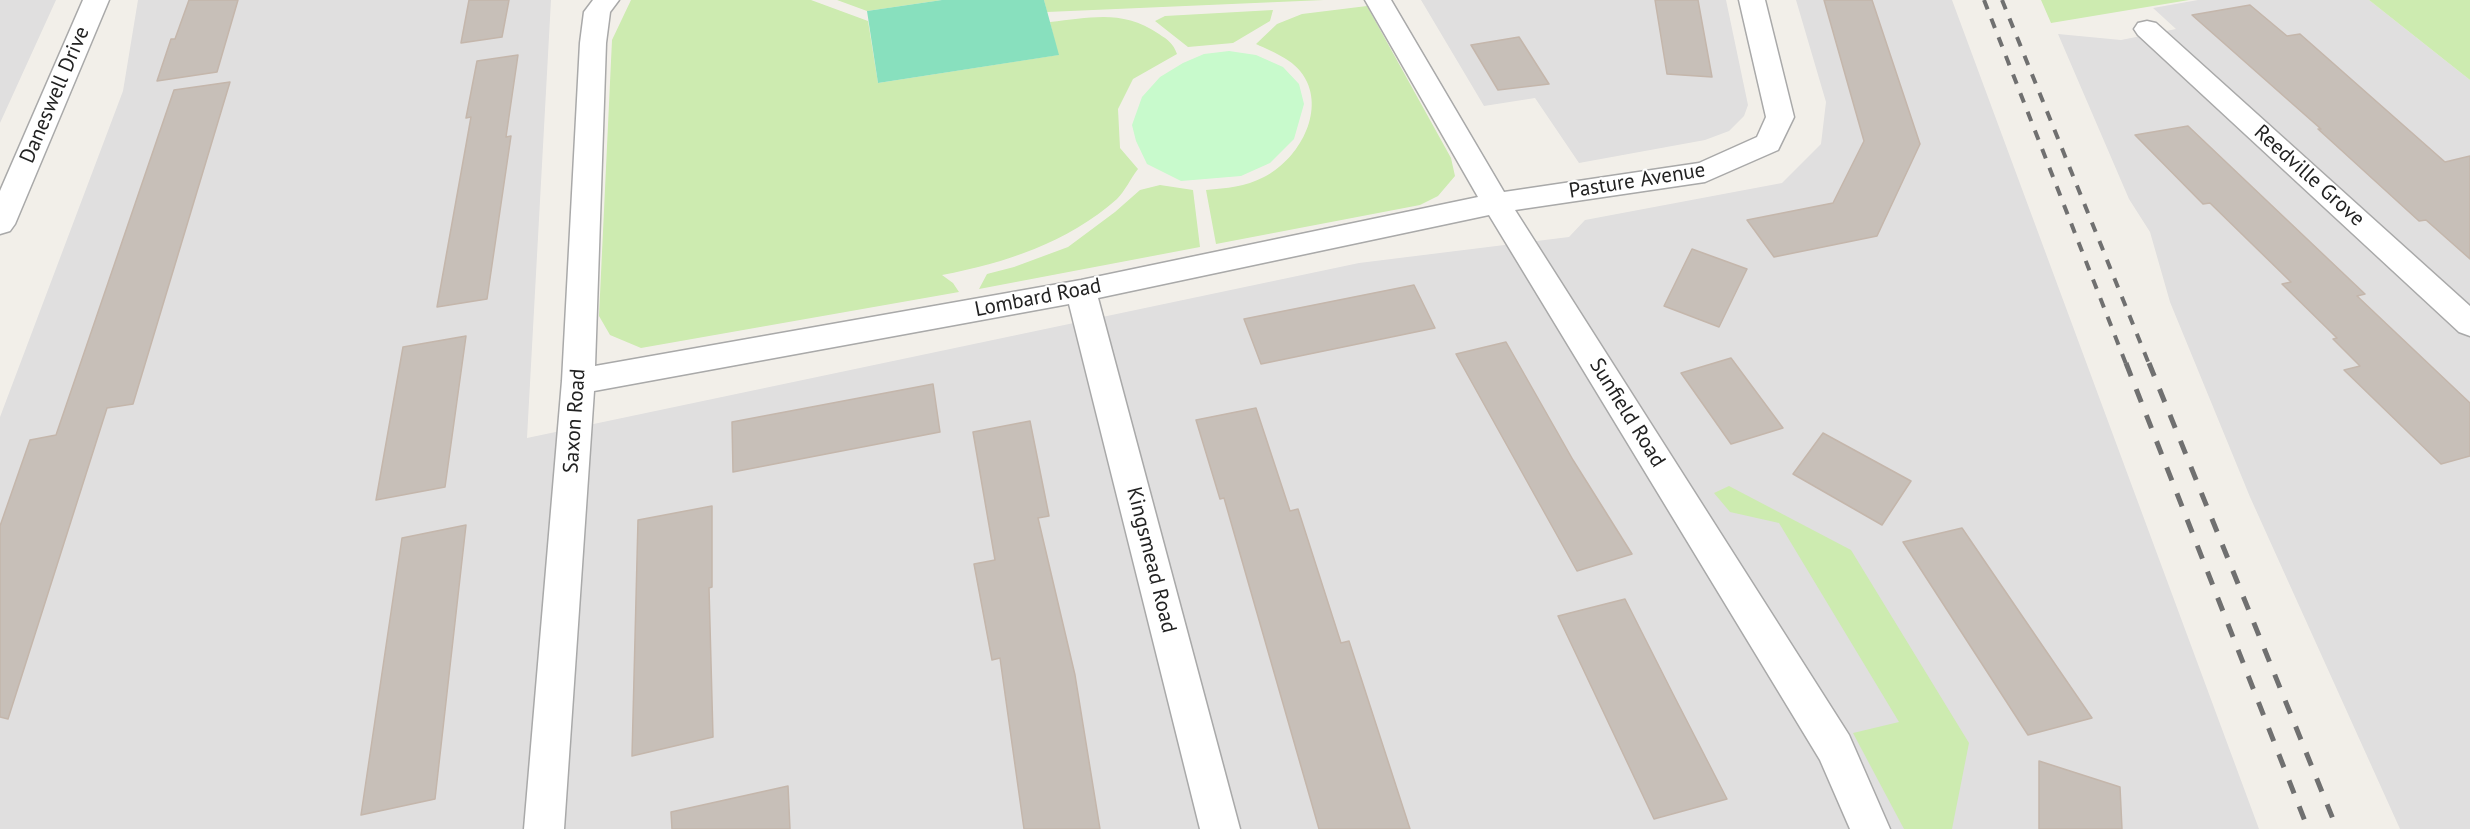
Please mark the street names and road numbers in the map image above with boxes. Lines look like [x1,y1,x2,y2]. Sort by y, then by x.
street label: Daneswell Drive [15,23,95,167]
street label: Reedville Grove [2249,120,2369,232]
street label: Pasture Avenue [1567,158,1707,204]
street label: Lombard Road [973,273,1103,323]
street label: Sunfield Road [1584,354,1670,472]
street label: Saxon Road [559,368,591,474]
street label: Kingsmead Road [1121,484,1181,636]

